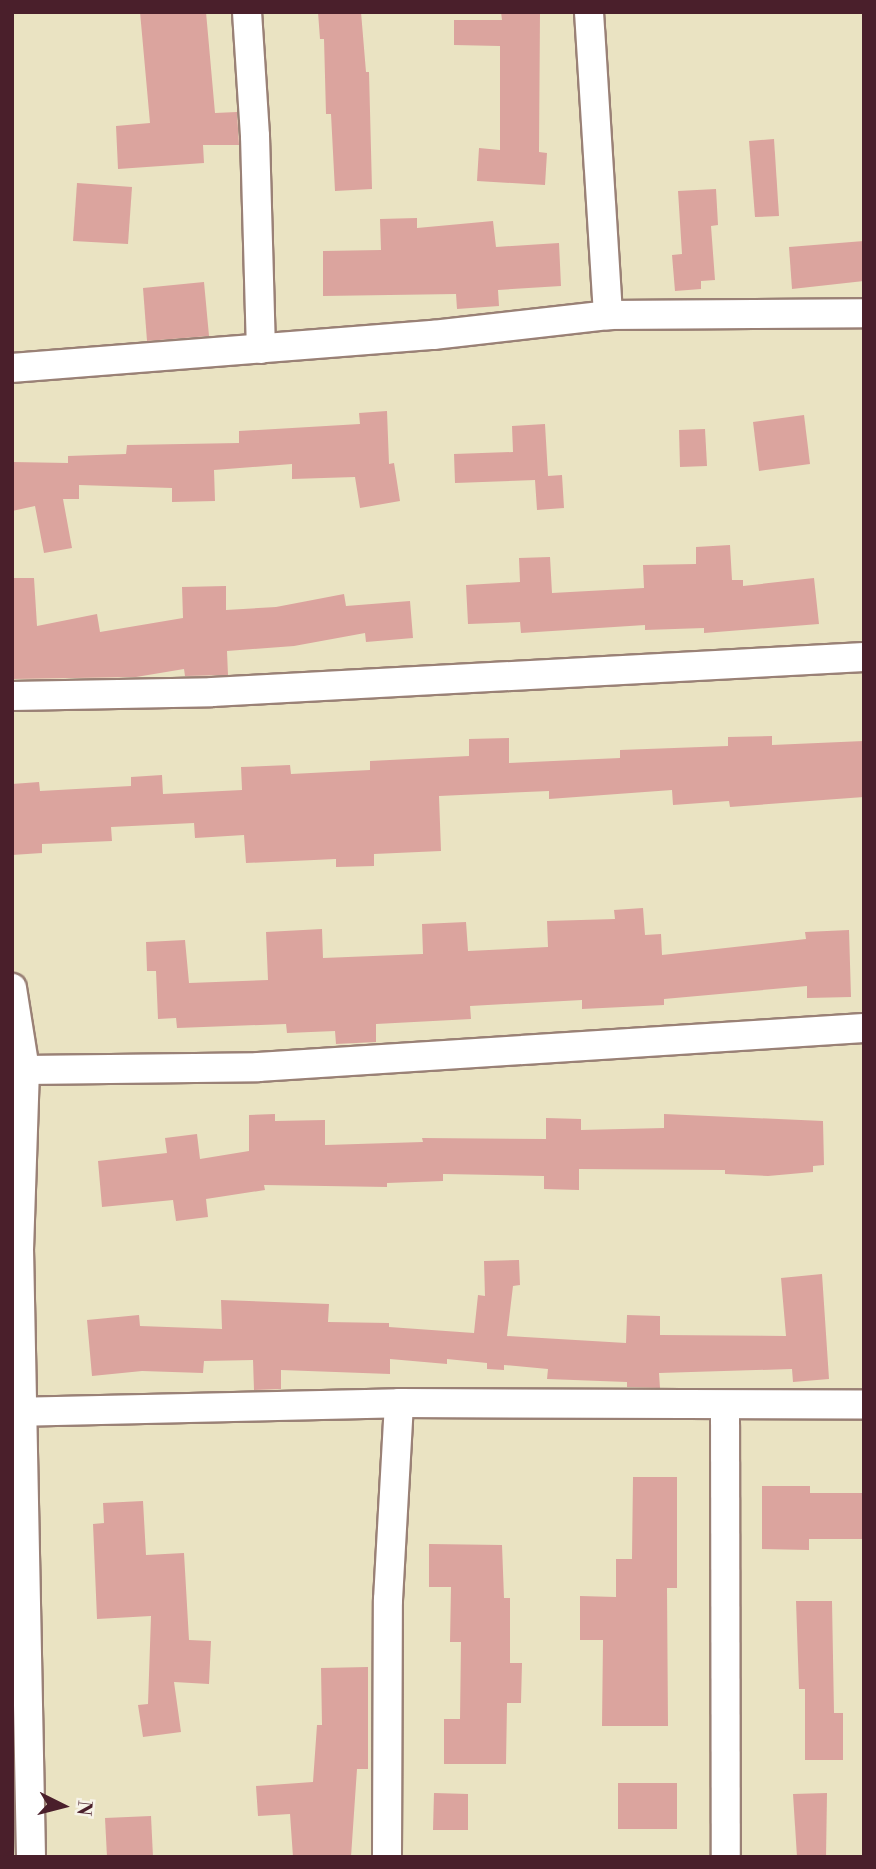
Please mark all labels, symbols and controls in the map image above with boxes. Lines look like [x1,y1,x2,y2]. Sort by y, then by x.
north arrow [28,1771,98,1841]
text: N [71,1799,97,1817]

